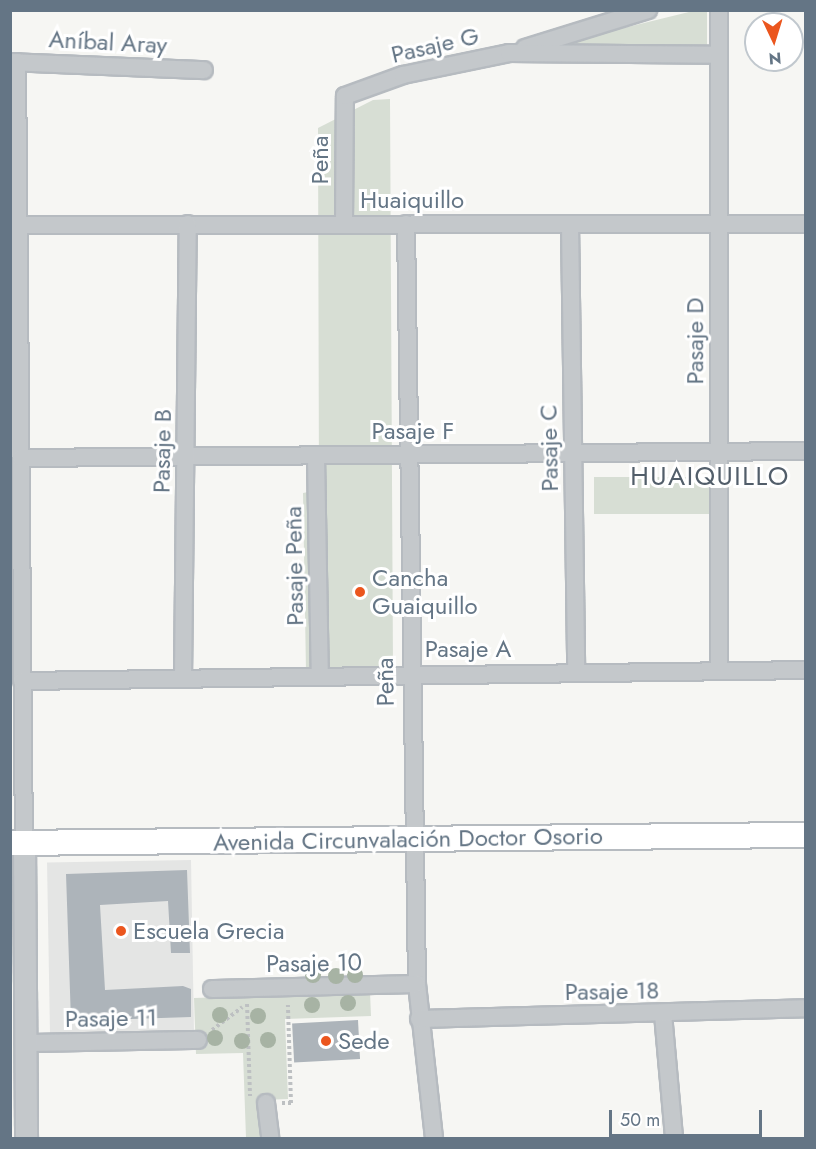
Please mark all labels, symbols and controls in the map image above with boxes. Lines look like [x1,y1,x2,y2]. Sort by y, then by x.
north arrow [744,12,804,72]
street label: Pasaje G [388,21,482,69]
street label: Aníbal Aray [48,25,168,59]
text: N [768,47,782,70]
street label: Peña [306,136,334,184]
street label: Huaiquillo [360,186,464,214]
street label: Pasaje D [681,297,709,385]
street label: Pasaje C [534,404,564,492]
street label: Pasaje B [147,409,177,493]
street label: Pasaje F [372,417,454,445]
district label: HUAIQUILLO [630,461,790,493]
street label: Pasaje Peña [279,506,309,626]
place label: Cancha Guaiquillo [372,564,478,620]
marker: Cancha Guaiquillo [353,585,367,599]
street label: Pasaje A [425,635,511,663]
street label: Peña [370,657,400,707]
street label: Avenida Circunvalación Doctor Osorio [213,821,603,857]
place label: Escuela Grecia [133,917,285,945]
marker: Escuela Grecia [114,924,128,938]
street label: Pasaje 10 [266,948,362,978]
street label: Pasaje 18 [564,976,660,1006]
street label: Pasaje 11 [65,1003,157,1033]
place label: Sede [338,1027,390,1055]
marker: Sede [319,1034,333,1048]
scale bar [612,1098,765,1136]
text: 50 m [620,1107,660,1133]

